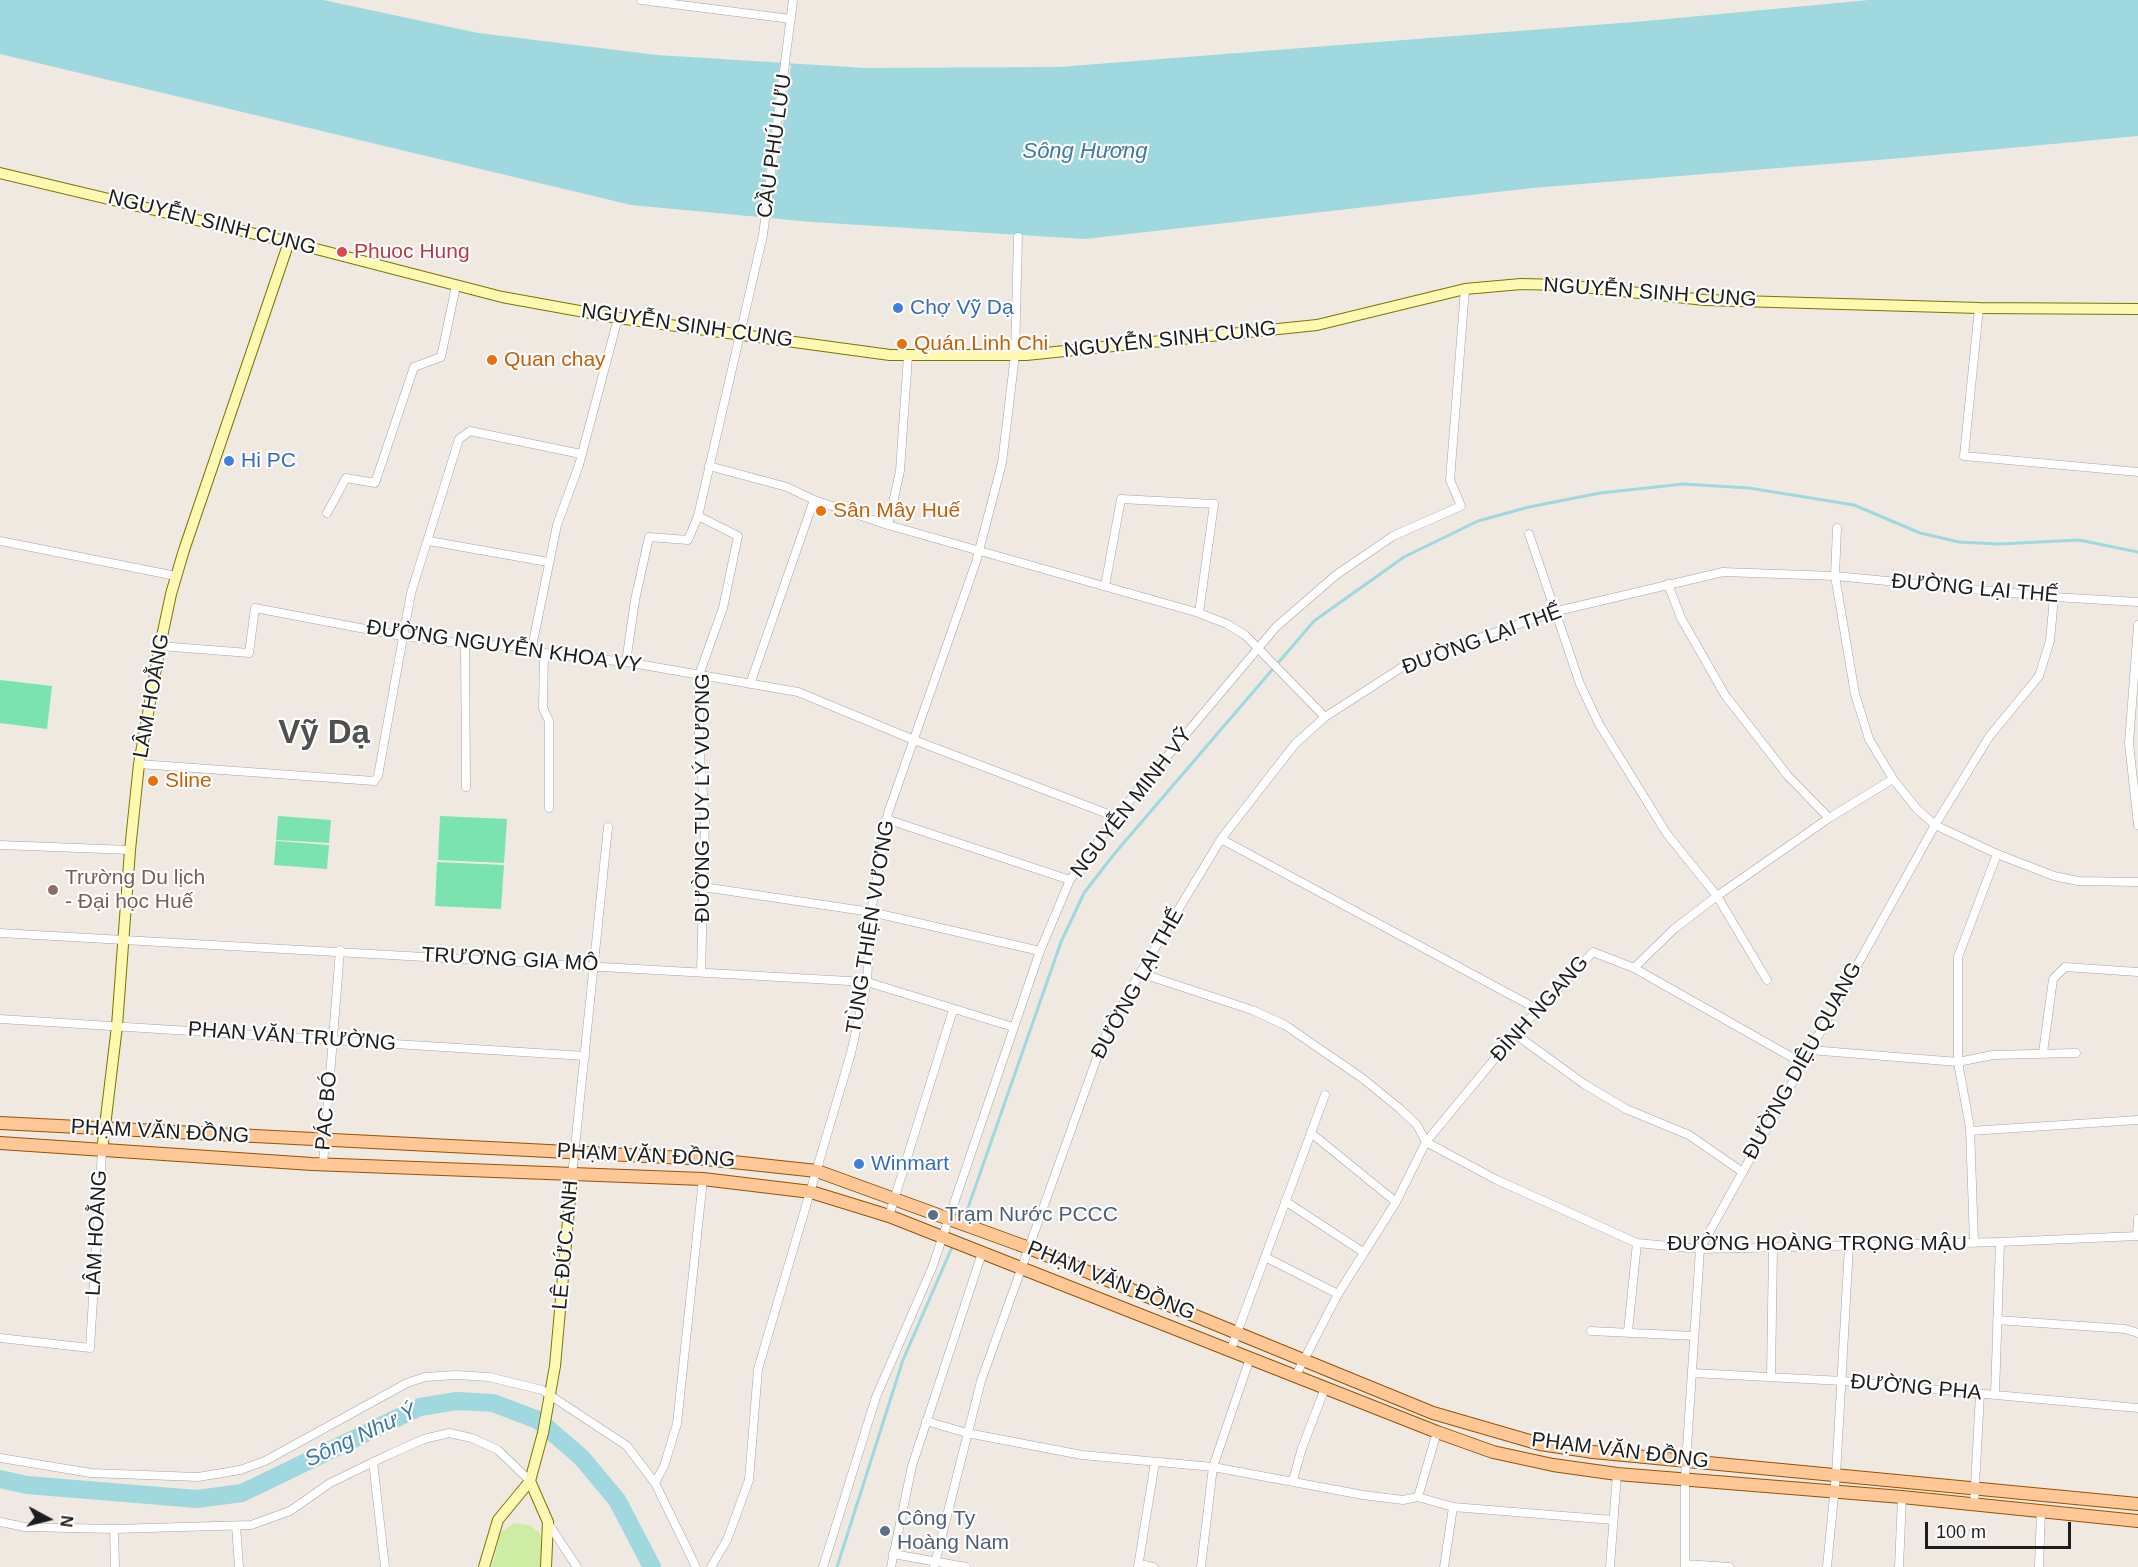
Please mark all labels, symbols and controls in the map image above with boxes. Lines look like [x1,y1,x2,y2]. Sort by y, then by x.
street label: CẦU PHÚ LƯU [752,72,798,220]
water label: Sông Hương [1022,139,1148,165]
street label: NGUYỄN SINH CUNG [105,185,319,261]
place label: Phuoc Hung [354,239,470,265]
marker: Phuoc Hung [335,245,349,259]
street label: NGUYỄN SINH CUNG [1543,273,1757,313]
place label: Chợ Vỹ Dạ [910,295,1014,321]
street label: NGUYỄN SINH CUNG [580,299,794,353]
marker: Chợ Vỹ Dạ [891,301,905,315]
street label: NGUYỄN SINH CUNG [1063,316,1277,364]
place label: Quán Linh Chi [914,331,1048,357]
marker: Quán Linh Chi [895,337,909,351]
place label: Quan chay [504,347,606,373]
marker: Quan chay [485,353,499,367]
place label: Hi PC [241,448,296,474]
marker: Hi PC [222,454,236,468]
place label: Sân Mây Huế [833,498,960,524]
marker: Sân Mây Huế [814,504,828,518]
street label: ĐƯỜNG LẠI THẾ [1890,569,2060,609]
street label: ĐƯỜNG LẠI THẾ [1399,599,1565,681]
street label: ĐƯỜNG NGUYỄN KHOA VY [365,615,643,679]
street label: LÂM HOẰNG [129,632,175,760]
street label: ĐƯỜNG TUY LÝ VƯƠNG [690,673,716,923]
district label: Vỹ Dạ [278,714,370,754]
street label: NGUYỄN MINH VỸ [1066,723,1198,883]
place label: Sline [165,768,212,794]
marker: Sline [146,774,160,788]
street label: TÙNG THIỆN VƯƠNG [842,819,900,1035]
place label: Trường Du lịch - Đại học Huế [65,865,205,915]
marker: Trường Du lịch - Đại học Huế [46,883,60,897]
street label: ĐƯỜNG LẠI THẾ [1086,905,1190,1063]
street label: TRƯƠNG GIA MÔ [421,943,599,977]
street label: ĐÌNH NGANG [1486,951,1594,1067]
street label: ĐƯỜNG DIỆU QUANG [1738,958,1868,1164]
street label: PHAN VĂN TRƯỜNG [187,1017,397,1057]
street label: PÁC BÓ [311,1070,343,1152]
street label: PHẠM VĂN ĐỒNG [70,1115,250,1149]
street label: PHẠM VĂN ĐỒNG [556,1139,736,1173]
place label: Winmart [871,1151,949,1177]
marker: Winmart [852,1157,866,1171]
street label: LÂM HOẰNG [81,1169,113,1297]
street label: LÊ ĐỨC ANH [548,1179,584,1311]
place label: Trạm Nước PCCC [945,1202,1118,1228]
marker: Trạm Nước PCCC [926,1208,940,1222]
street label: ĐƯỜNG HOÀNG TRỌNG MẬU [1667,1231,1967,1257]
street label: PHẠM VĂN ĐỒNG [1024,1236,1198,1326]
street label: ĐƯỜNG PHA [1849,1370,1983,1406]
water label: Sông Như Ý [301,1399,421,1473]
street label: PHẠM VĂN ĐỒNG [1530,1428,1710,1474]
north arrow [18,1489,78,1549]
place label: Công Ty Hoàng Nam [897,1506,1009,1556]
scale bar [1928,1510,2074,1548]
text: N [57,1514,76,1528]
text: 100 m [1936,1522,1986,1542]
marker: Công Ty Hoàng Nam [878,1524,892,1538]

